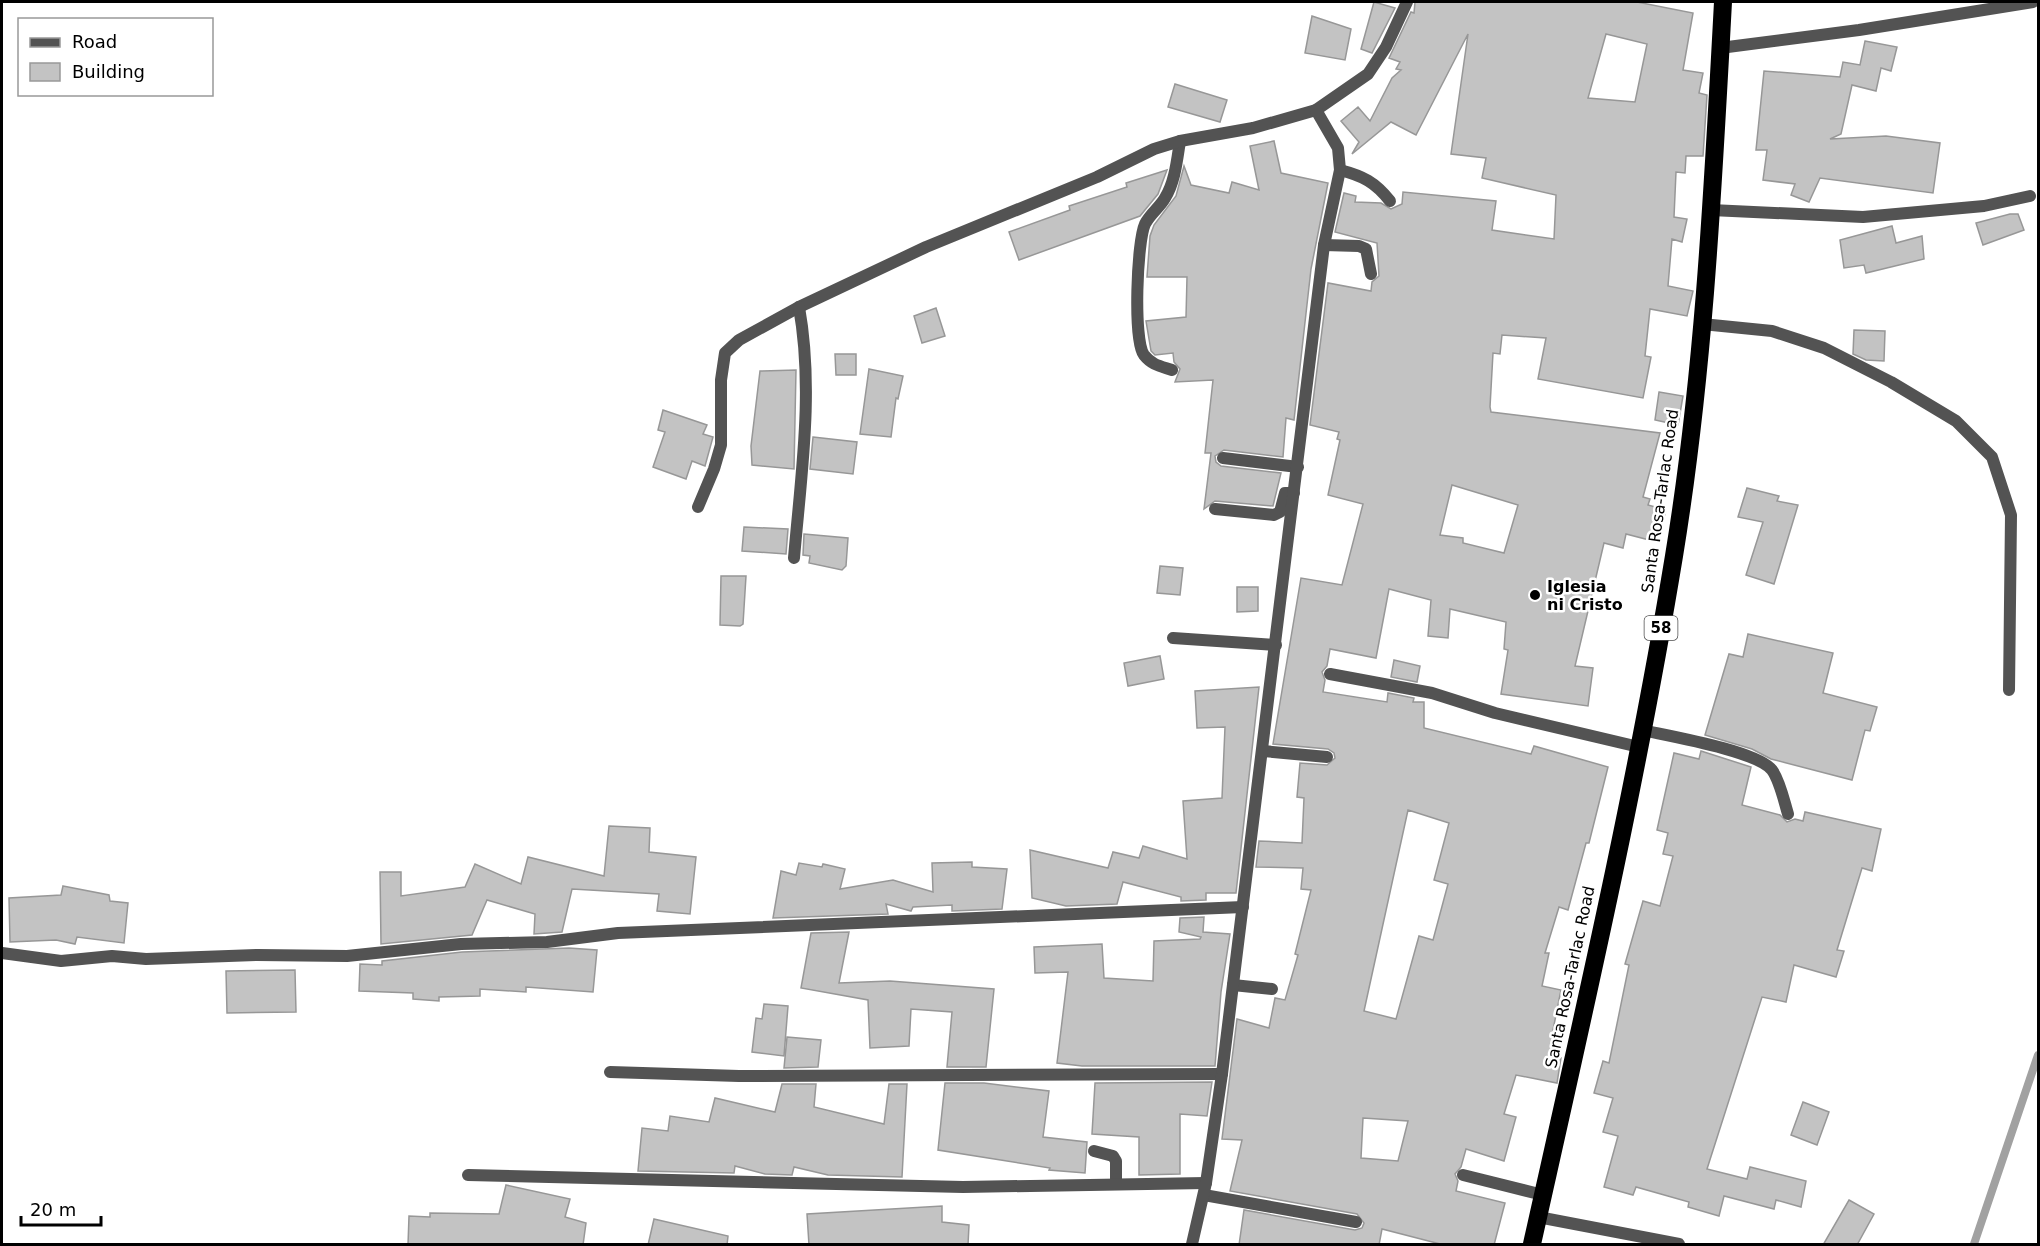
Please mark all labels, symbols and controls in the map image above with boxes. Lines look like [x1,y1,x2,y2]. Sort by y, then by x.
legend [18,18,213,96]
text: Road [72,31,117,52]
text: Building [72,61,145,82]
street label: Santa Rosa-Tarlac Road [1638,408,1682,594]
place label: Iglesia ni Cristo [1547,577,1623,614]
marker: Iglesia ni Cristo [1528,588,1542,602]
road number: 58 [1644,616,1678,640]
street label: Santa Rosa-Tarlac Road [1541,884,1599,1070]
scale bar [21,1189,100,1227]
text: 20 m [30,1199,76,1220]

